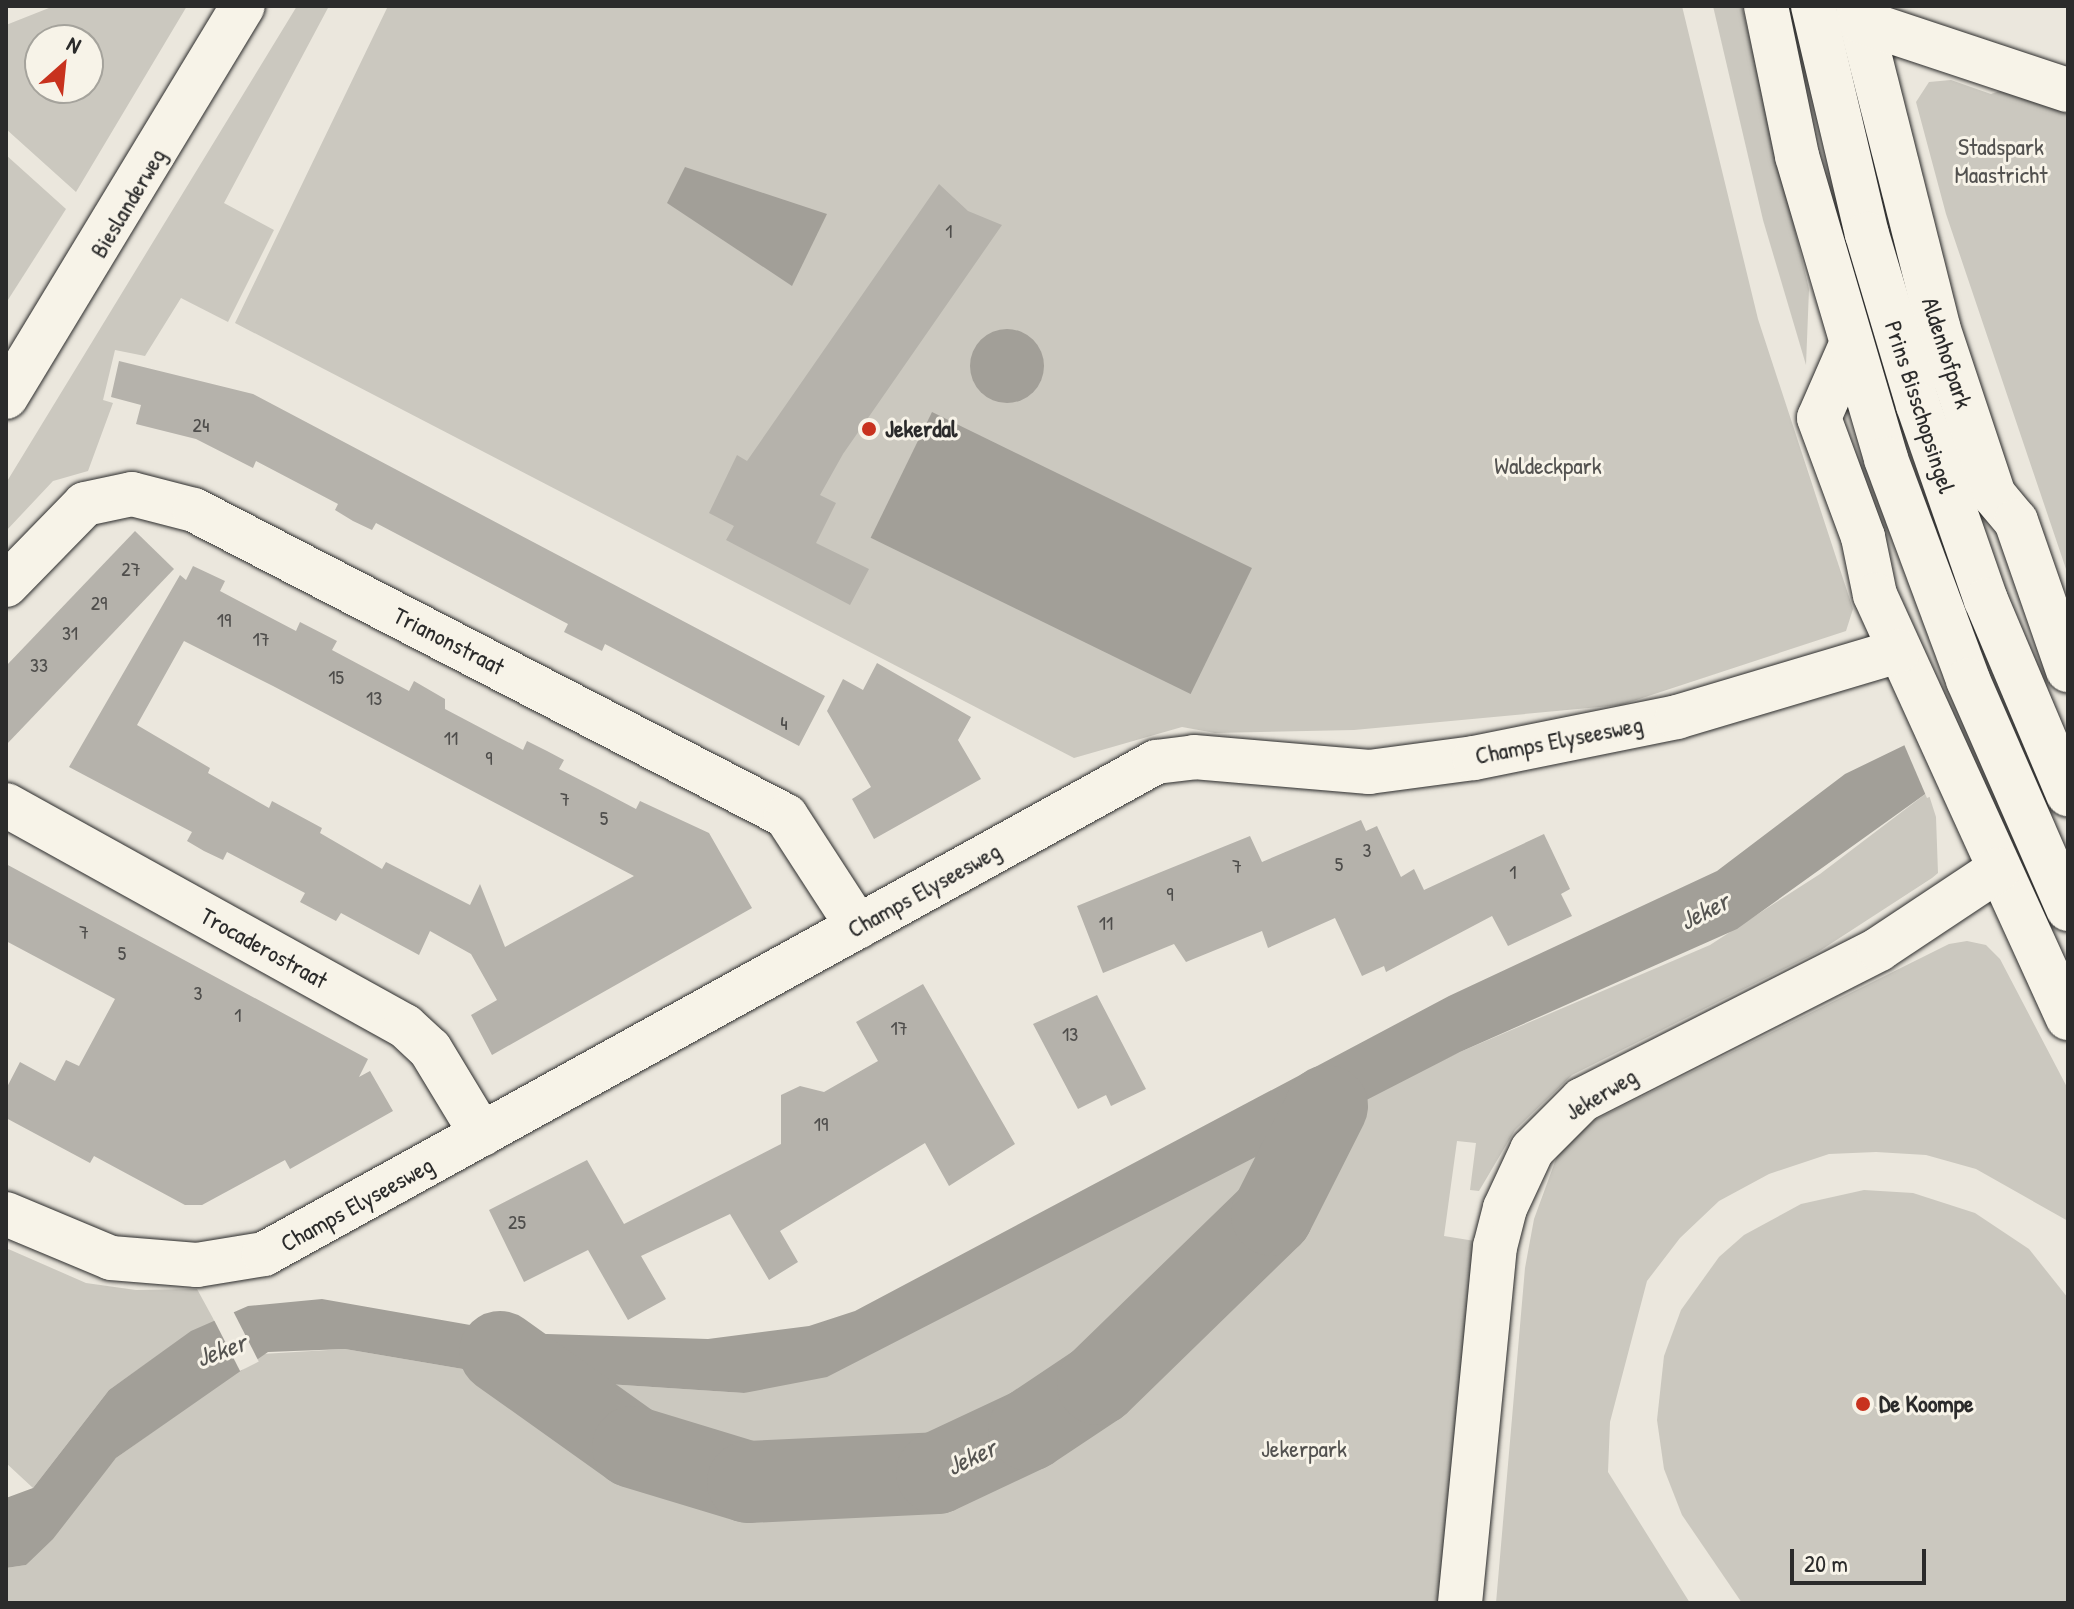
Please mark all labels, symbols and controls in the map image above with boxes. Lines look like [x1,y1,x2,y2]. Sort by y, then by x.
north arrow [24,24,104,104]
text: N [62,28,86,60]
park label: Stadspark Maastricht [1955,133,2047,189]
street label: Bieslanderweg [84,143,172,263]
house number: 1 [945,218,953,242]
street label: Aldenhofpark [1916,294,1978,412]
street label: Prins Bisschopsingel [1879,317,1961,497]
house number: 24 [193,412,209,436]
place label: Jekerdal [885,415,957,443]
marker: Jekerdal [860,420,878,438]
park label: Waldeckpark [1494,452,1602,480]
house number: 27 [121,556,141,580]
house number: 29 [91,590,107,614]
street label: Trianonstraat [389,601,509,681]
house number: 19 [217,607,231,631]
house number: 31 [62,620,78,644]
house number: 17 [252,626,270,650]
house number: 33 [30,652,48,676]
house number: 15 [328,664,344,688]
house number: 13 [366,685,382,709]
house number: 4 [780,710,788,734]
street label: Champs Elyseesweg [1473,710,1645,770]
house number: 11 [444,725,458,749]
house number: 9 [485,745,493,769]
house number: 7 [560,786,570,810]
house number: 5 [600,805,608,829]
street label: Champs Elyseesweg [843,836,1005,944]
house number: 3 [1363,837,1371,861]
house number: 5 [1335,851,1343,875]
house number: 7 [1232,853,1242,877]
house number: 1 [1509,859,1517,883]
house number: 9 [1166,881,1174,905]
water label: Jeker [1674,885,1734,937]
street label: Trocaderostraat [196,901,332,995]
house number: 11 [1099,910,1113,934]
house number: 7 [79,919,89,943]
house number: 5 [118,940,126,964]
house number: 3 [194,980,202,1004]
house number: 1 [234,1002,242,1026]
house number: 17 [890,1015,908,1039]
house number: 13 [1062,1021,1078,1045]
street label: Jekerweg [1560,1061,1642,1127]
house number: 19 [814,1111,828,1135]
street label: Champs Elyseesweg [276,1150,438,1258]
house number: 25 [508,1209,526,1233]
water label: Jeker [192,1327,250,1373]
place label: De Koompe [1879,1390,1974,1418]
marker: De Koompe [1854,1395,1872,1413]
water label: Jeker [941,1432,1001,1482]
park label: Jekerpark [1261,1435,1347,1463]
scale bar [1794,1533,1930,1583]
text: 20 m [1804,1547,1848,1579]

